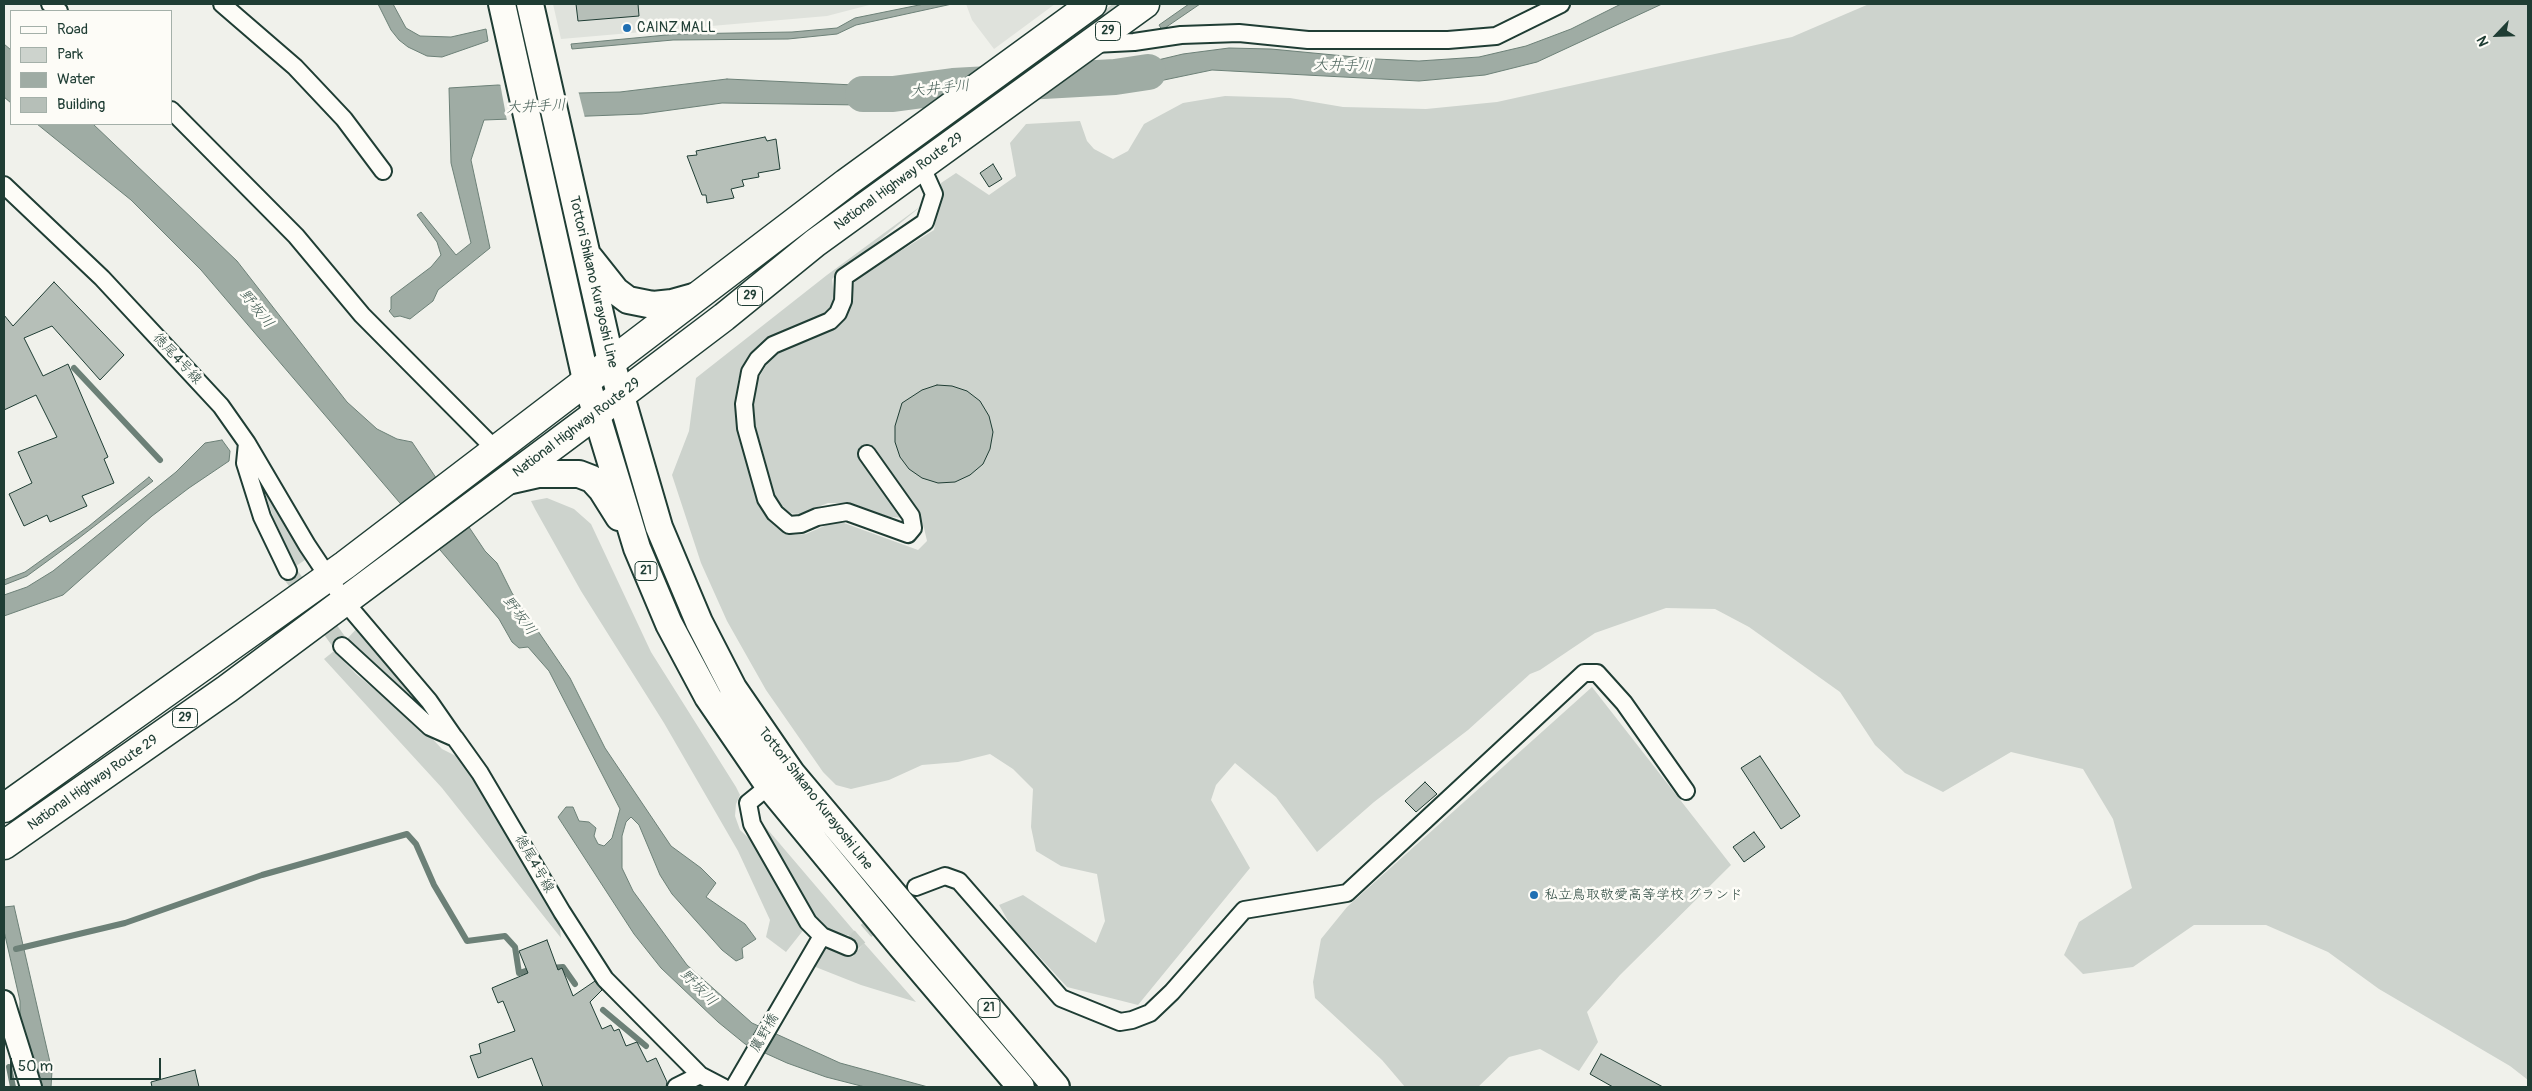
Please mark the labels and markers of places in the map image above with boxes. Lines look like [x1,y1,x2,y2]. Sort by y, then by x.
place label: CAINZ MALL [637,20,716,36]
marker: CAINZ MALL [621,22,633,34]
place label: 私立鳥取敬愛高等学校 グランド [1544,887,1743,903]
marker: 私立鳥取敬愛高等学校 グランド [1528,889,1540,901]

